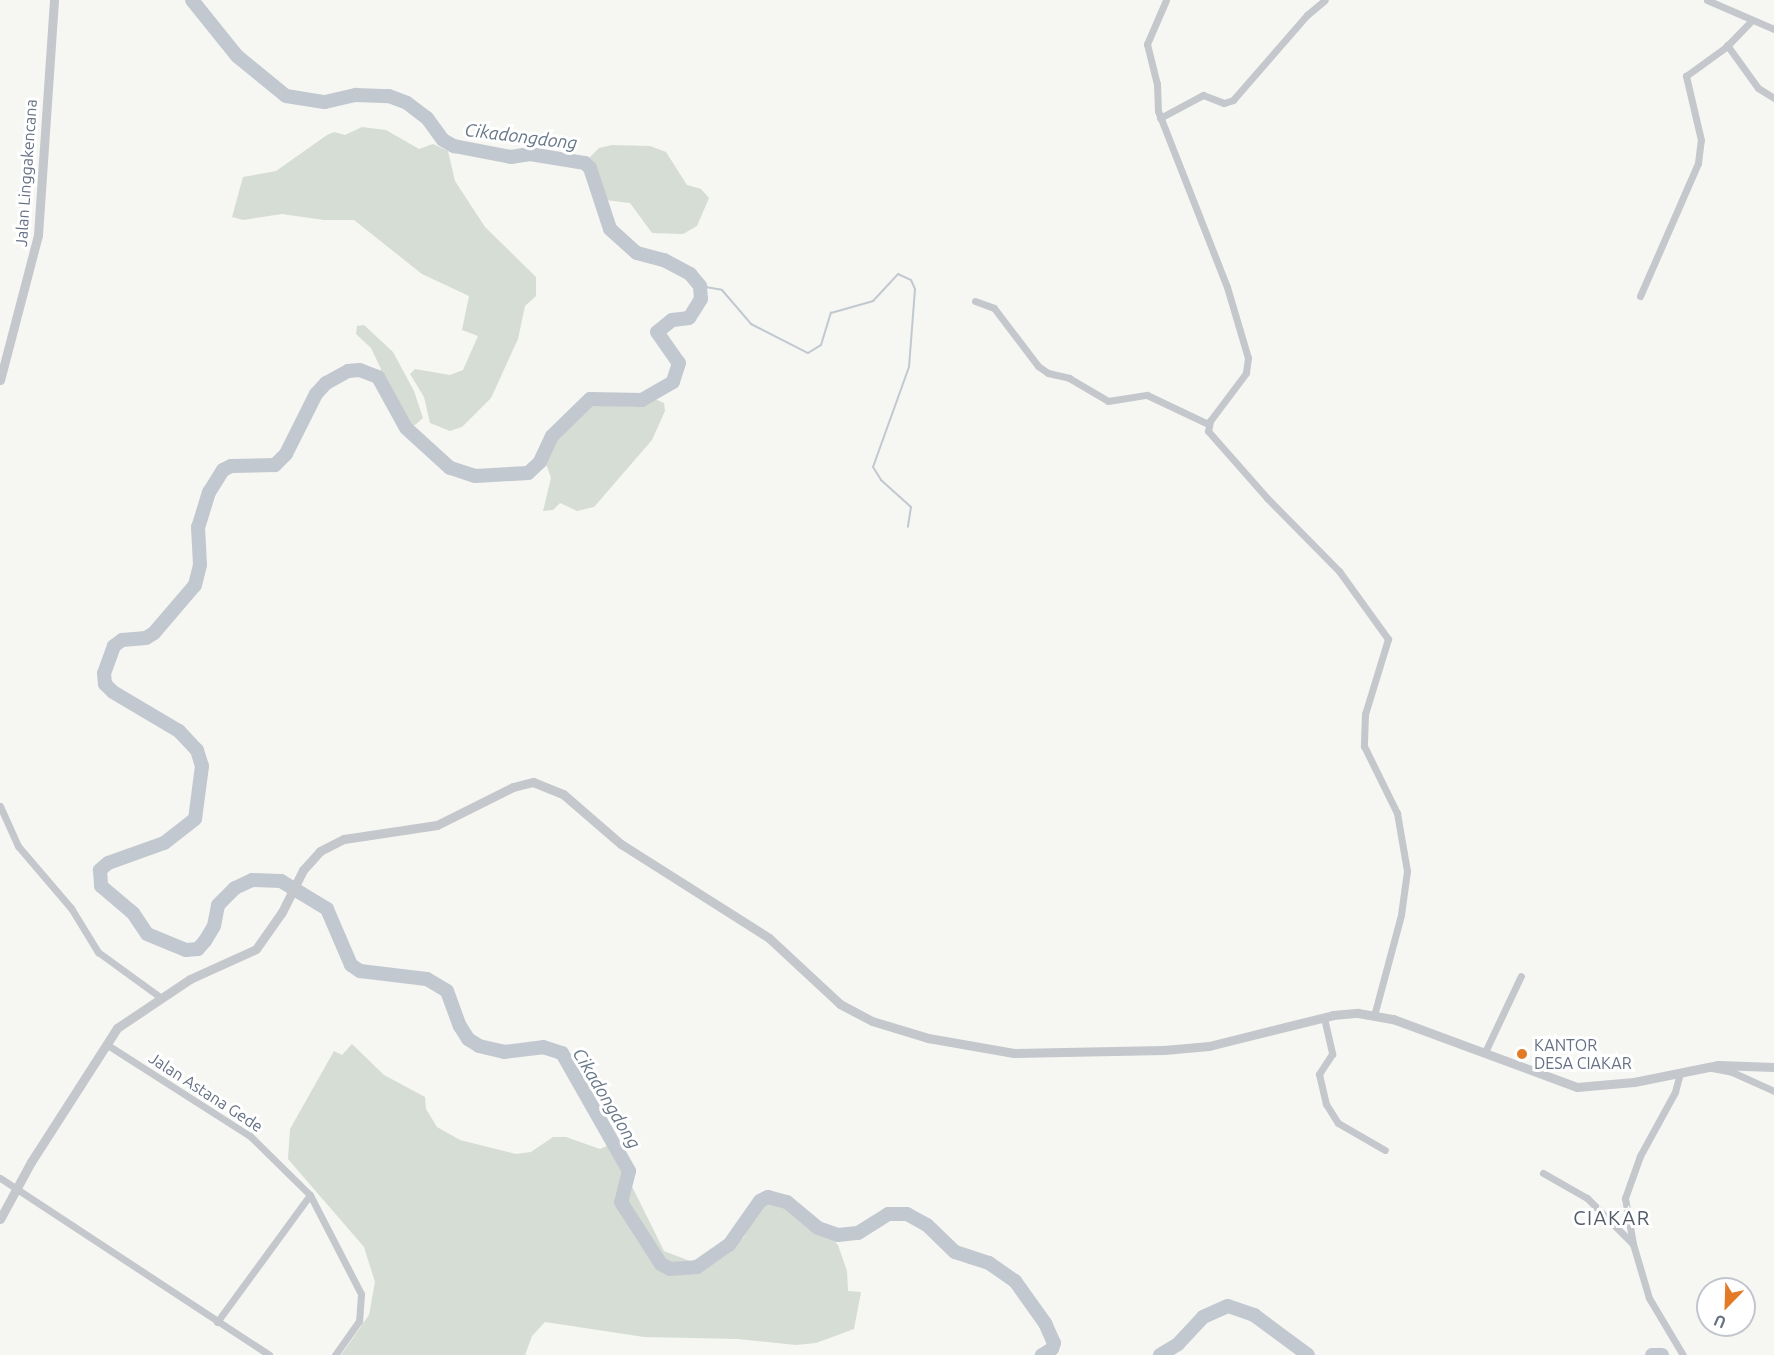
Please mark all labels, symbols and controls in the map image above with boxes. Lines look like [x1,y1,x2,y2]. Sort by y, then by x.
street label: Jalan Linggakencana [11,99,41,247]
water label: Cikadongdong [463,118,579,154]
place label: KANTOR DESA CIAKAR [1534,1035,1632,1073]
water label: Cikadongdong [569,1044,645,1152]
marker: KANTOR DESA CIAKAR [1515,1047,1529,1061]
street label: Jalan Astana Gede [145,1048,267,1136]
district label: CIAKAR [1573,1205,1651,1229]
north arrow [1696,1277,1756,1337]
text: U [1711,1311,1728,1332]

